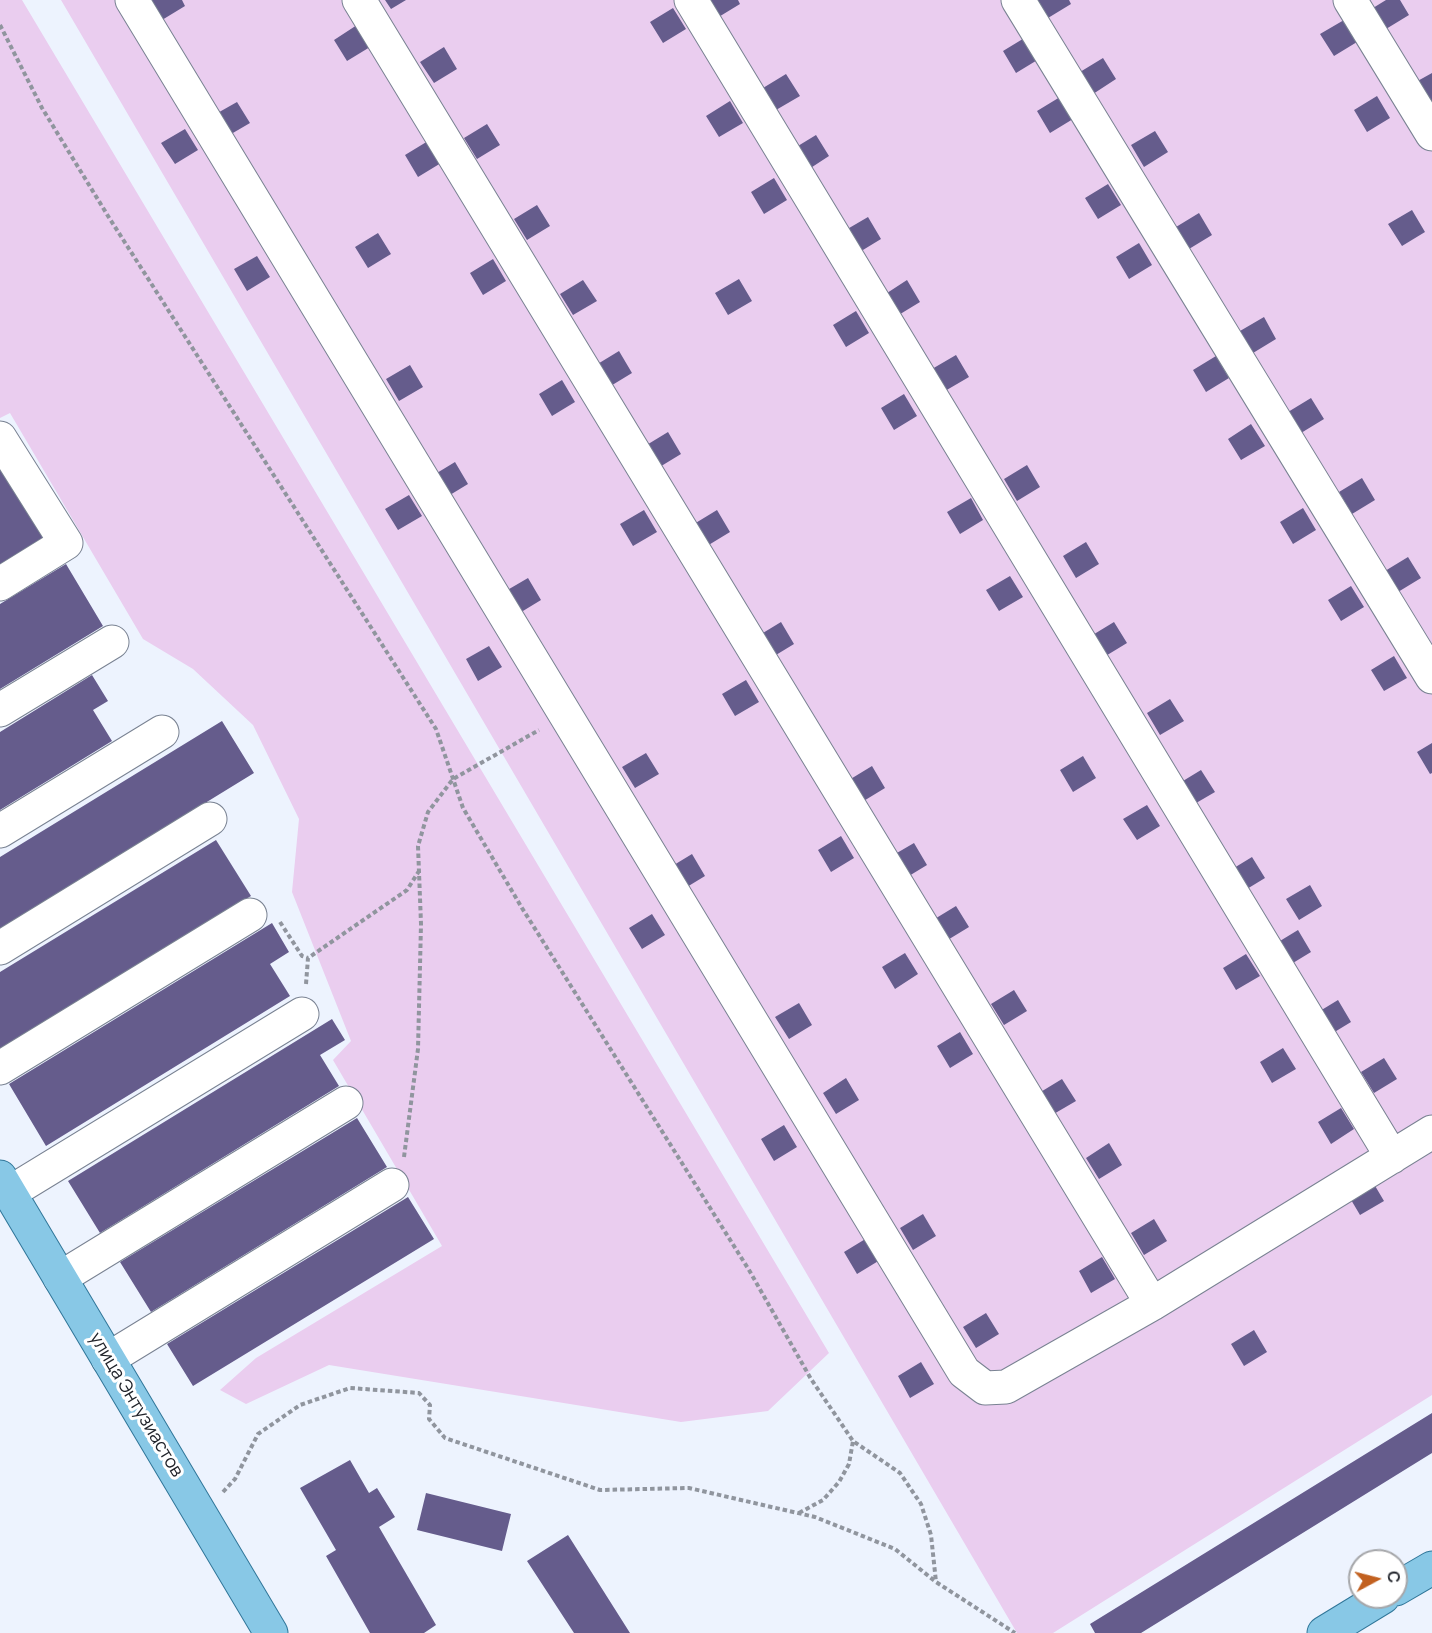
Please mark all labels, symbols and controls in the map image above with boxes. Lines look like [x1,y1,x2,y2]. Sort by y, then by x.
street label: улица Энтузиастов [84,1329,188,1481]
north arrow [1348,1549,1408,1609]
text: С [1382,1570,1406,1584]

